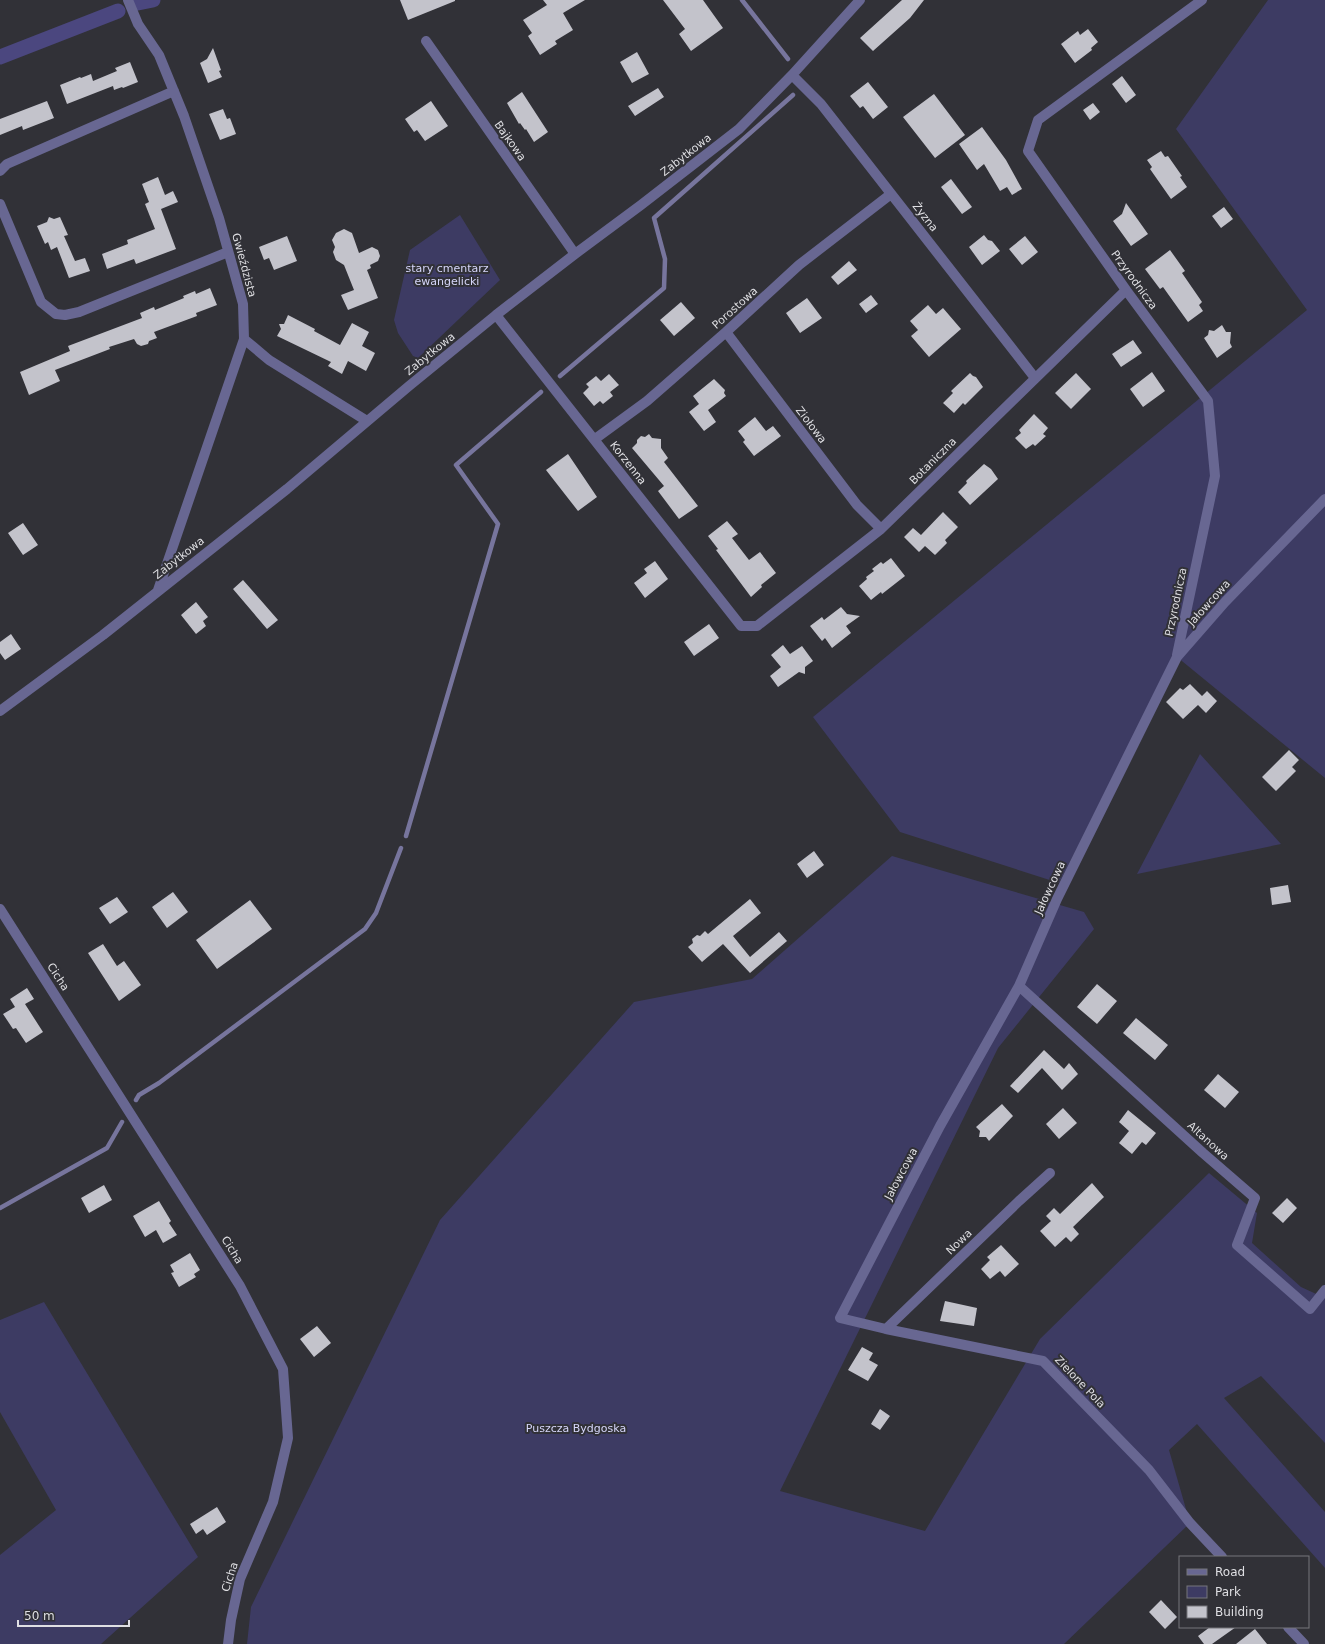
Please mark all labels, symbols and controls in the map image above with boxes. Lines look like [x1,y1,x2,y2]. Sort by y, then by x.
street label: Bajkowa [492,119,528,163]
street label: Zabytkowa [658,131,714,179]
street label: Żyzna [910,200,940,234]
street label: Gwieździsta [229,232,259,298]
street label: Przyrodnicza [1108,248,1160,312]
park label: stary cmentarz ewangelicki [405,262,489,288]
street label: Porostowa [710,284,760,332]
street label: Zabytkowa [402,330,458,378]
street label: Ziołowa [793,404,829,446]
street label: Botaniczna [907,435,959,487]
street label: Korzenna [607,439,649,487]
street label: Zabytkowa [151,534,207,582]
street label: Przyrodnicza [1162,566,1190,638]
street label: Jałowcowa [1184,577,1233,629]
street label: Jałowcowa [1032,859,1068,918]
street label: Cicha [44,961,72,993]
street label: Altanowa [1185,1119,1231,1163]
street label: Jałowcowa [881,1146,920,1203]
street label: Nowa [943,1227,975,1257]
street label: Cicha [218,1234,246,1266]
street label: Zielone Pola [1052,1353,1108,1411]
park label: Puszcza Bydgoska [526,1422,626,1435]
legend [1179,1556,1309,1628]
street label: Cicha [219,1560,241,1594]
text: Road [1215,1565,1245,1579]
text: Park [1215,1585,1241,1599]
scale bar [18,1602,129,1628]
text: Building [1215,1605,1264,1619]
text: 50 m [24,1609,55,1623]

